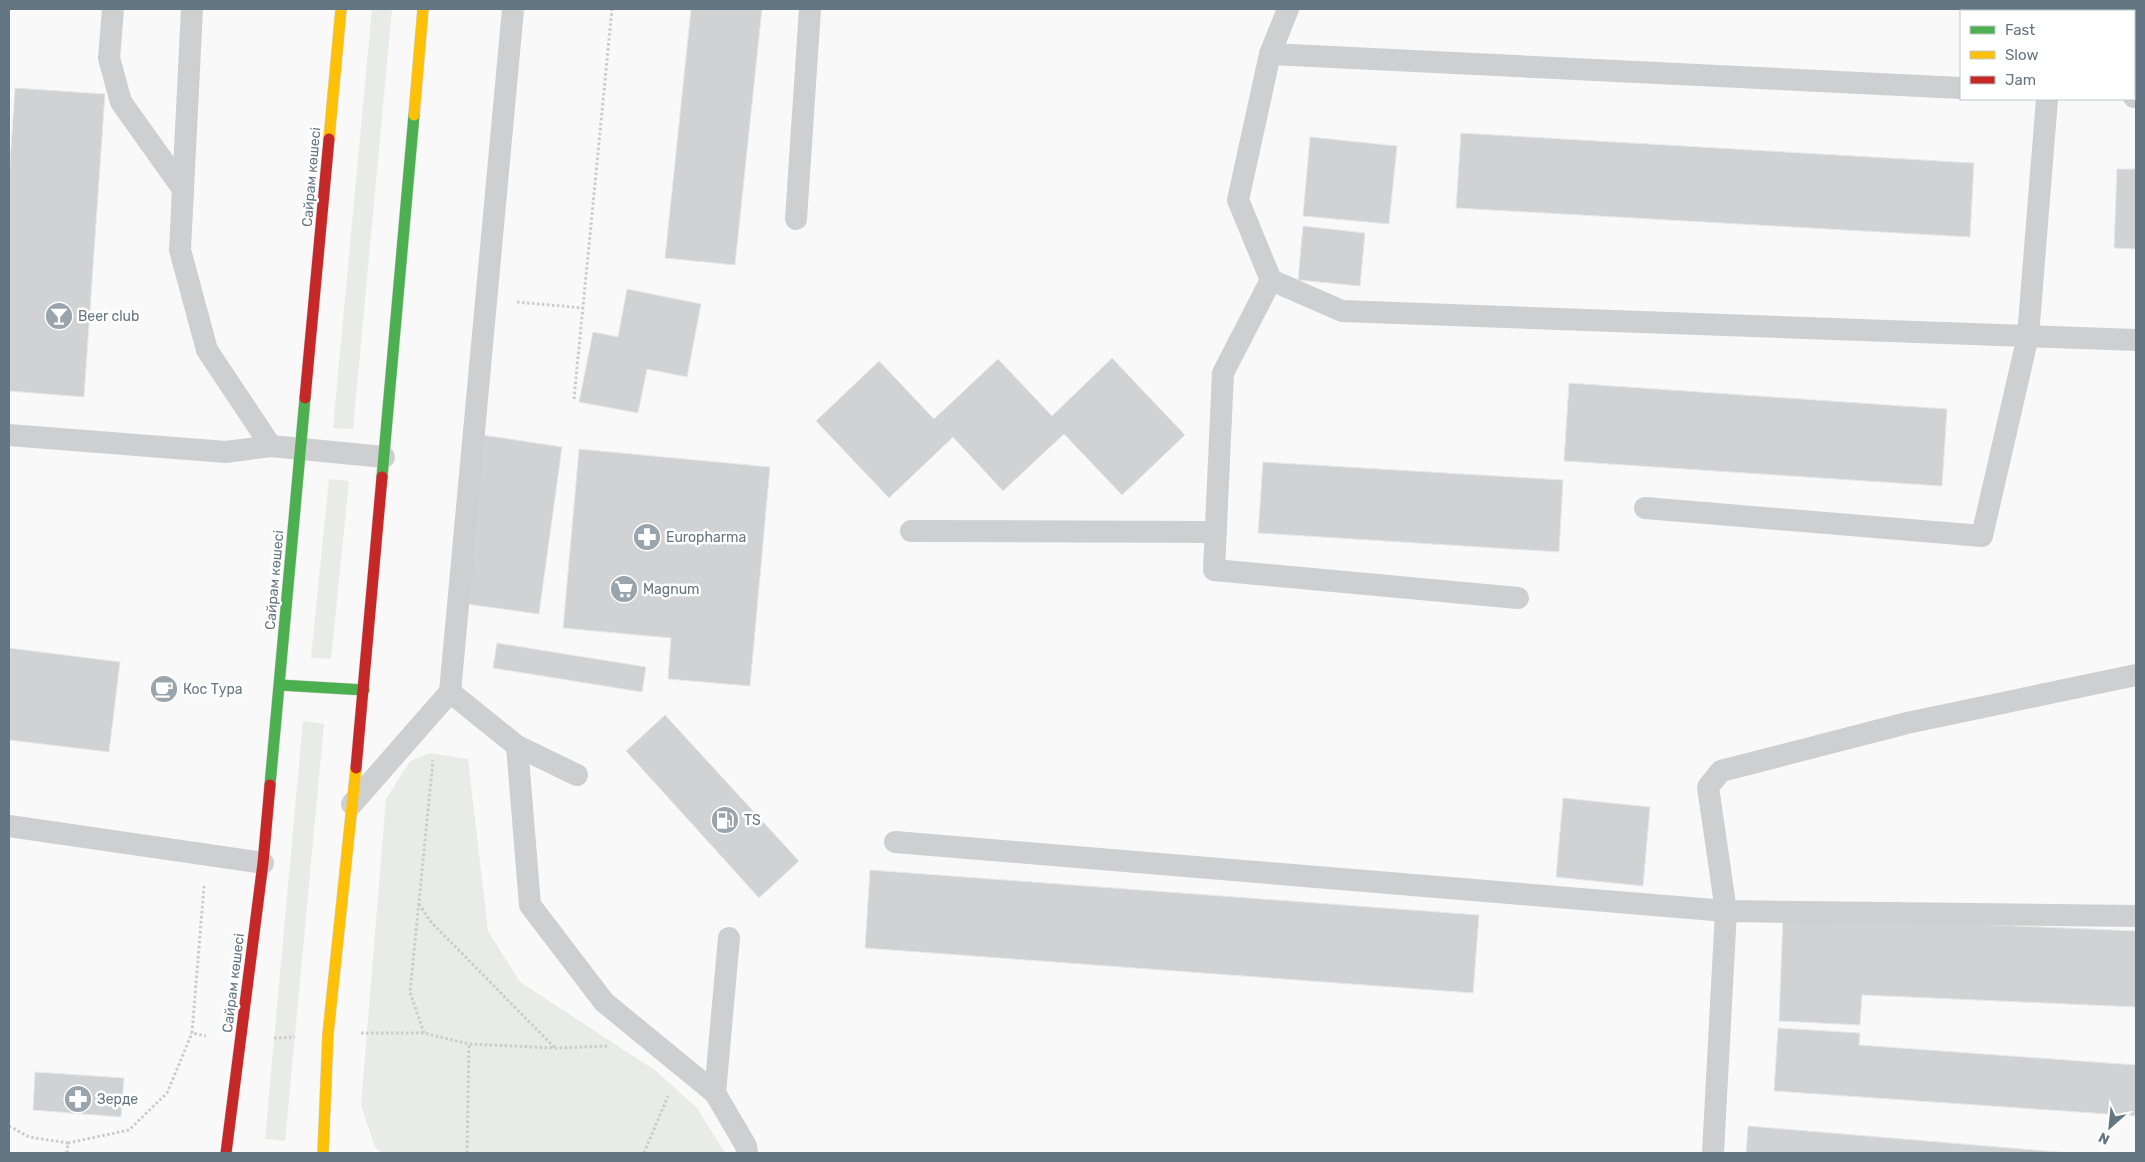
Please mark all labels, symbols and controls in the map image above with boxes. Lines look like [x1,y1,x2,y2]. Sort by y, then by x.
legend [1960,10,2135,100]
text: Fast [2005,21,2035,39]
text: Slow [2005,46,2038,64]
text: Jam [2005,71,2036,89]
street label: Сайрам көшесі [299,126,324,228]
bar icon: Beer club [44,301,74,331]
place label: Beer club [78,308,139,325]
pharmacy icon: Europharma [632,522,662,552]
street label: Сайрам көшесі [262,529,287,631]
place label: Europharma [666,529,746,546]
supermarket icon: Magnum [609,574,639,604]
place label: Magnum [643,581,700,598]
cafe icon: Кос Тура [149,674,179,704]
place label: Кос Тура [183,681,243,698]
fuel station icon: TS [710,805,740,835]
place label: TS [744,812,761,829]
street label: Сайрам көшесі [219,932,248,1034]
pharmacy icon: Зерде [63,1084,93,1114]
place label: Зерде [97,1091,138,1108]
north arrow [2085,1102,2135,1152]
text: N [2096,1128,2113,1148]

